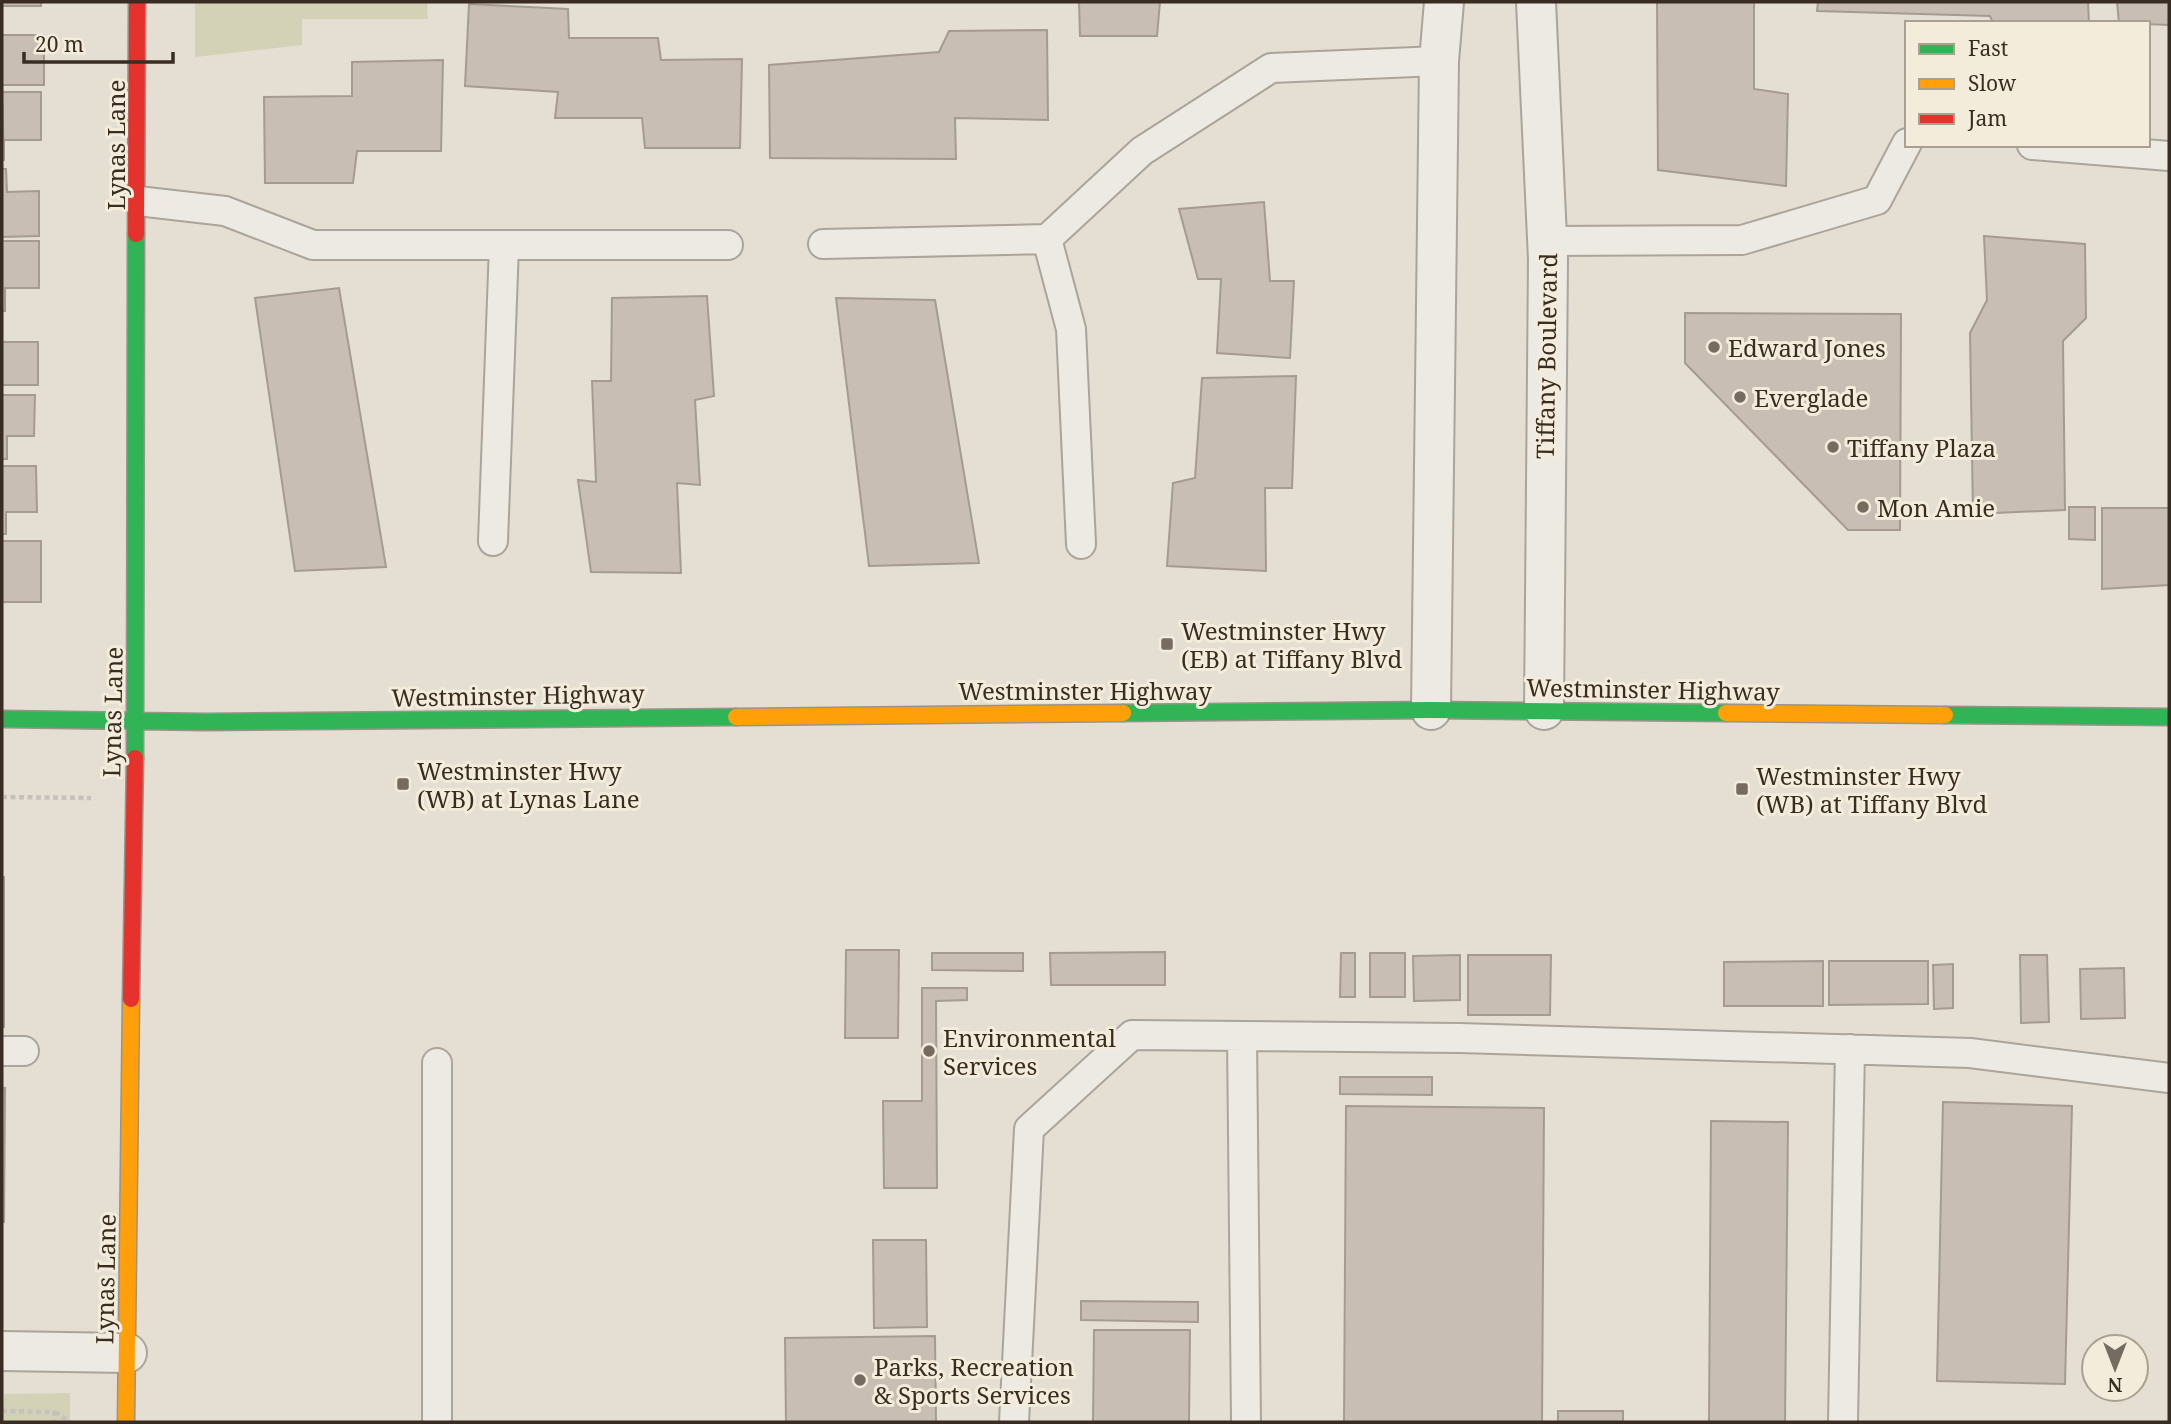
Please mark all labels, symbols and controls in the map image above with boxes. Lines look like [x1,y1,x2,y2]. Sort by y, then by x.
scale bar [24,21,173,65]
legend [1905,21,2150,147]
text: 20 m [35,30,84,58]
text: Fast [1968,34,2008,62]
text: Slow [1968,69,2017,97]
street label: Lynas Lane [99,80,132,210]
text: Jam [1967,104,2007,132]
street label: Tiffany Boulevard [1528,252,1564,459]
place label: Edward Jones [1728,331,1886,364]
marker: Edward Jones [1706,339,1722,355]
place label: Everglade [1754,381,1868,414]
marker: Everglade [1732,389,1748,405]
place label: Tiffany Plaza [1847,431,1996,464]
marker: Tiffany Plaza [1825,439,1841,455]
place label: Mon Amie [1877,491,1995,524]
marker: Mon Amie [1855,499,1871,515]
place label: Westminster Hwy (EB) at Tiffany Blvd [1181,614,1402,675]
marker: Westminster Hwy (EB) at Tiffany Blvd [1159,636,1175,652]
street label: Lynas Lane [94,646,130,778]
street label: Westminster Highway [1526,670,1780,708]
street label: Westminster Highway [958,674,1212,707]
street label: Westminster Highway [391,676,645,714]
place label: Westminster Hwy (WB) at Lynas Lane [417,754,640,815]
place label: Westminster Hwy (WB) at Tiffany Blvd [1756,759,1988,820]
marker: Westminster Hwy (WB) at Lynas Lane [395,776,411,792]
marker: Westminster Hwy (WB) at Tiffany Blvd [1734,781,1750,797]
place label: Environmental Services [943,1021,1117,1082]
marker: Environmental Services [921,1043,937,1059]
street label: Lynas Lane [87,1213,123,1345]
north arrow [2080,1333,2150,1403]
place label: Parks, Recreation & Sports Services [874,1350,1074,1411]
marker: Parks, Recreation & Sports Services [852,1372,868,1388]
text: N [2107,1372,2122,1398]

